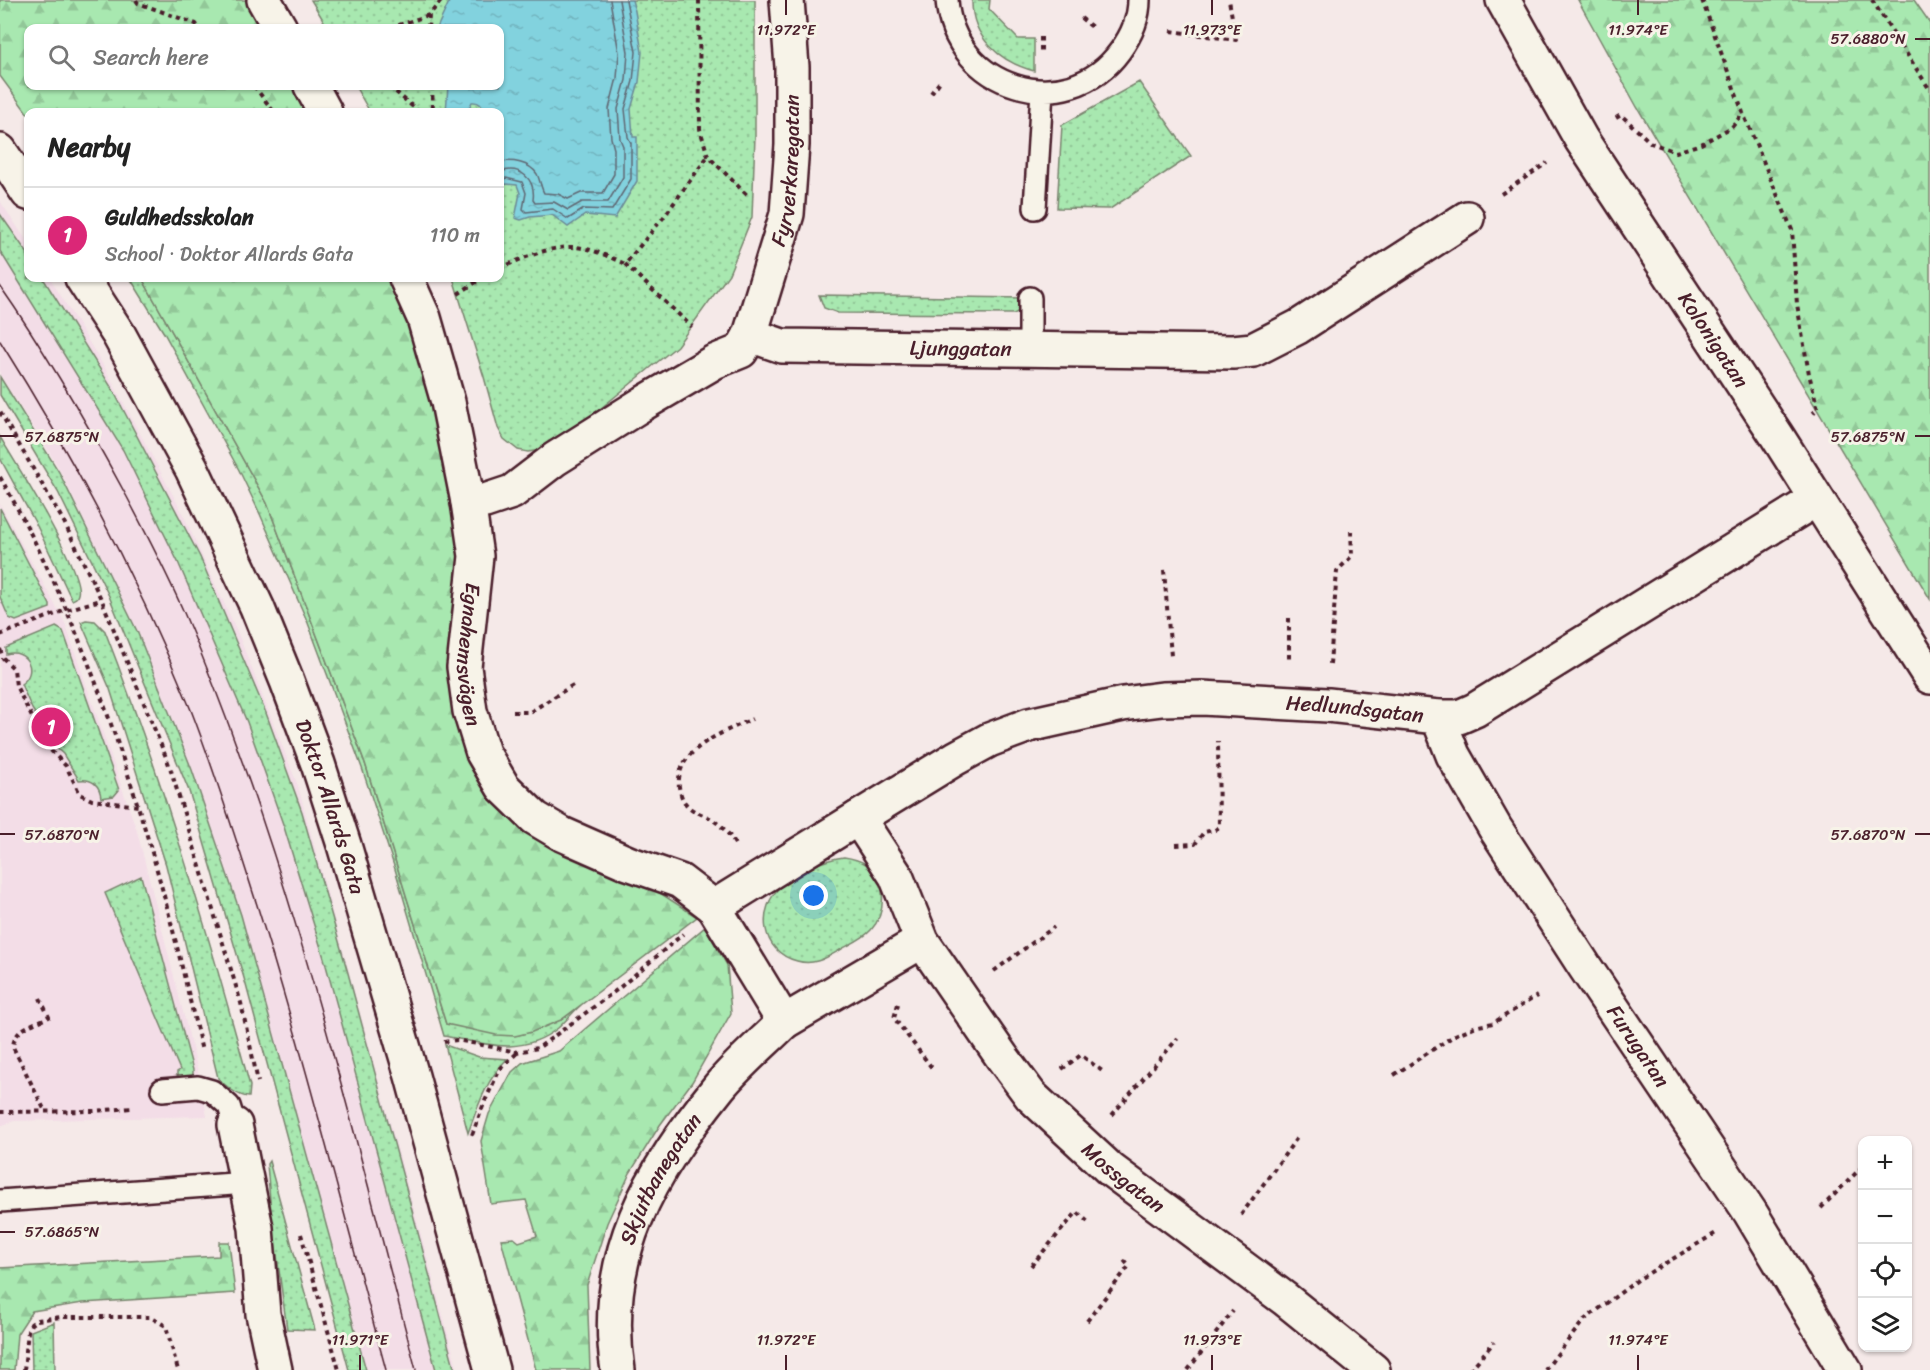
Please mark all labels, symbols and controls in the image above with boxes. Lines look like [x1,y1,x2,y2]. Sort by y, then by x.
text: 11.972°E [757,17,817,43]
text: 11.973°E [1183,17,1243,43]
text: 11.974°E [1608,17,1669,43]
search box [24,24,504,90]
text: 57.6880°N [1830,26,1906,52]
text: Search here [93,38,209,77]
icon: search [45,41,78,74]
street label: Fyrverkaregatan [759,94,811,251]
text: Nearby [48,124,130,170]
text: Guldhedsskolan [105,198,254,237]
text: 1 [63,218,72,253]
text: 110 m [430,218,480,253]
text: School · Doktor Allards Gata [105,237,353,272]
street label: Kolonigatan [1668,284,1760,396]
street label: Ljunggatan [909,329,1012,368]
text: 57.6875°N [25,424,100,450]
text: 57.6875°N [1831,424,1906,450]
street label: Egnahemsvägen [445,581,493,731]
street label: Hedlundsgatan [1285,684,1426,734]
pin: 1 [32,704,70,750]
street label: Doktor Allards Gata [284,714,377,899]
text: 57.6870°N [25,822,100,848]
text: 57.6870°N [1831,822,1906,848]
your location [799,881,828,910]
street label: Furugatan [1596,996,1680,1096]
street label: Skjutbanegatan [608,1104,712,1250]
street label: Mossgatan [1072,1132,1174,1223]
map controls [1858,1136,1912,1352]
button: + [1858,1136,1912,1190]
button: − [1858,1190,1912,1244]
text: 57.6865°N [25,1219,100,1245]
button: locate [1858,1244,1912,1298]
button: layers [1858,1298,1912,1352]
text: 11.971°E [332,1327,390,1353]
text: 11.972°E [757,1327,817,1353]
text: 11.973°E [1183,1327,1243,1353]
text: 11.974°E [1608,1327,1669,1353]

